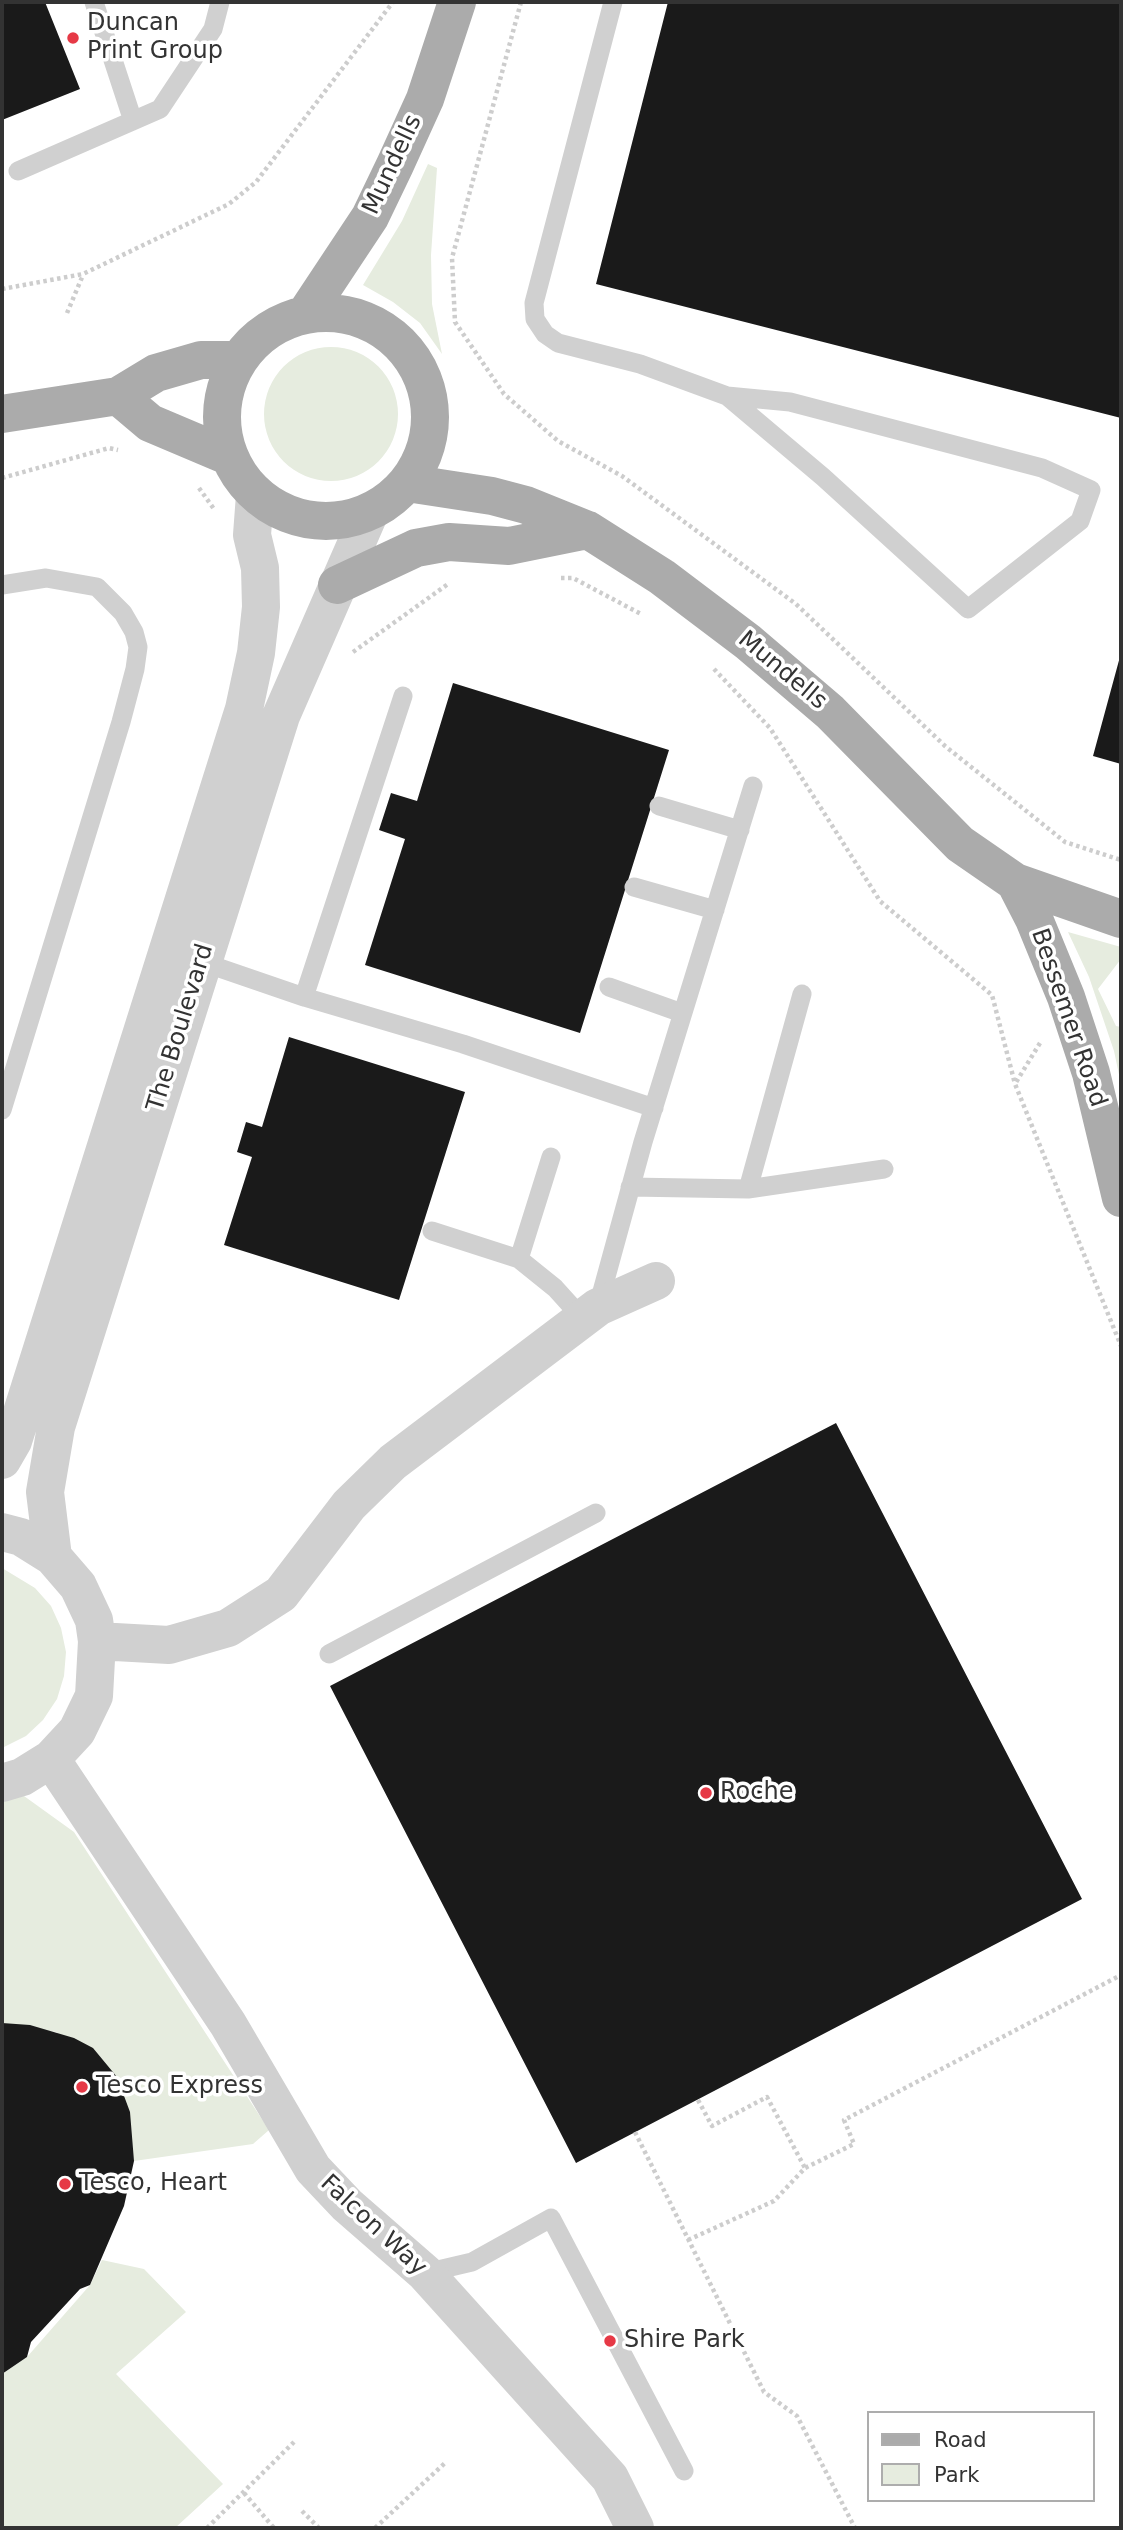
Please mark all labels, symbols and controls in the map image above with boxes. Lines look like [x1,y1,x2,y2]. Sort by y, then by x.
place label: Duncan Print Group [87,10,223,66]
marker: Duncan Print Group [65,30,81,46]
street label: Mundells [357,110,429,220]
street label: Mundells [732,626,832,716]
street label: Bessemer Road [1024,925,1112,1111]
street label: The Boulevard [142,941,220,1115]
place label: Roche [720,1779,793,1807]
marker: Roche [698,1785,714,1801]
place label: Tesco Express [96,2073,263,2101]
marker: Tesco Express [74,2079,90,2095]
place label: Tesco, Heart [79,2170,227,2198]
street label: Falcon Way [314,2170,432,2282]
marker: Tesco, Heart [57,2176,73,2192]
place label: Shire Park [624,2327,745,2355]
marker: Shire Park [602,2333,618,2349]
legend [867,2411,1095,2502]
text: Road [934,2428,987,2452]
text: Park [934,2463,979,2487]

